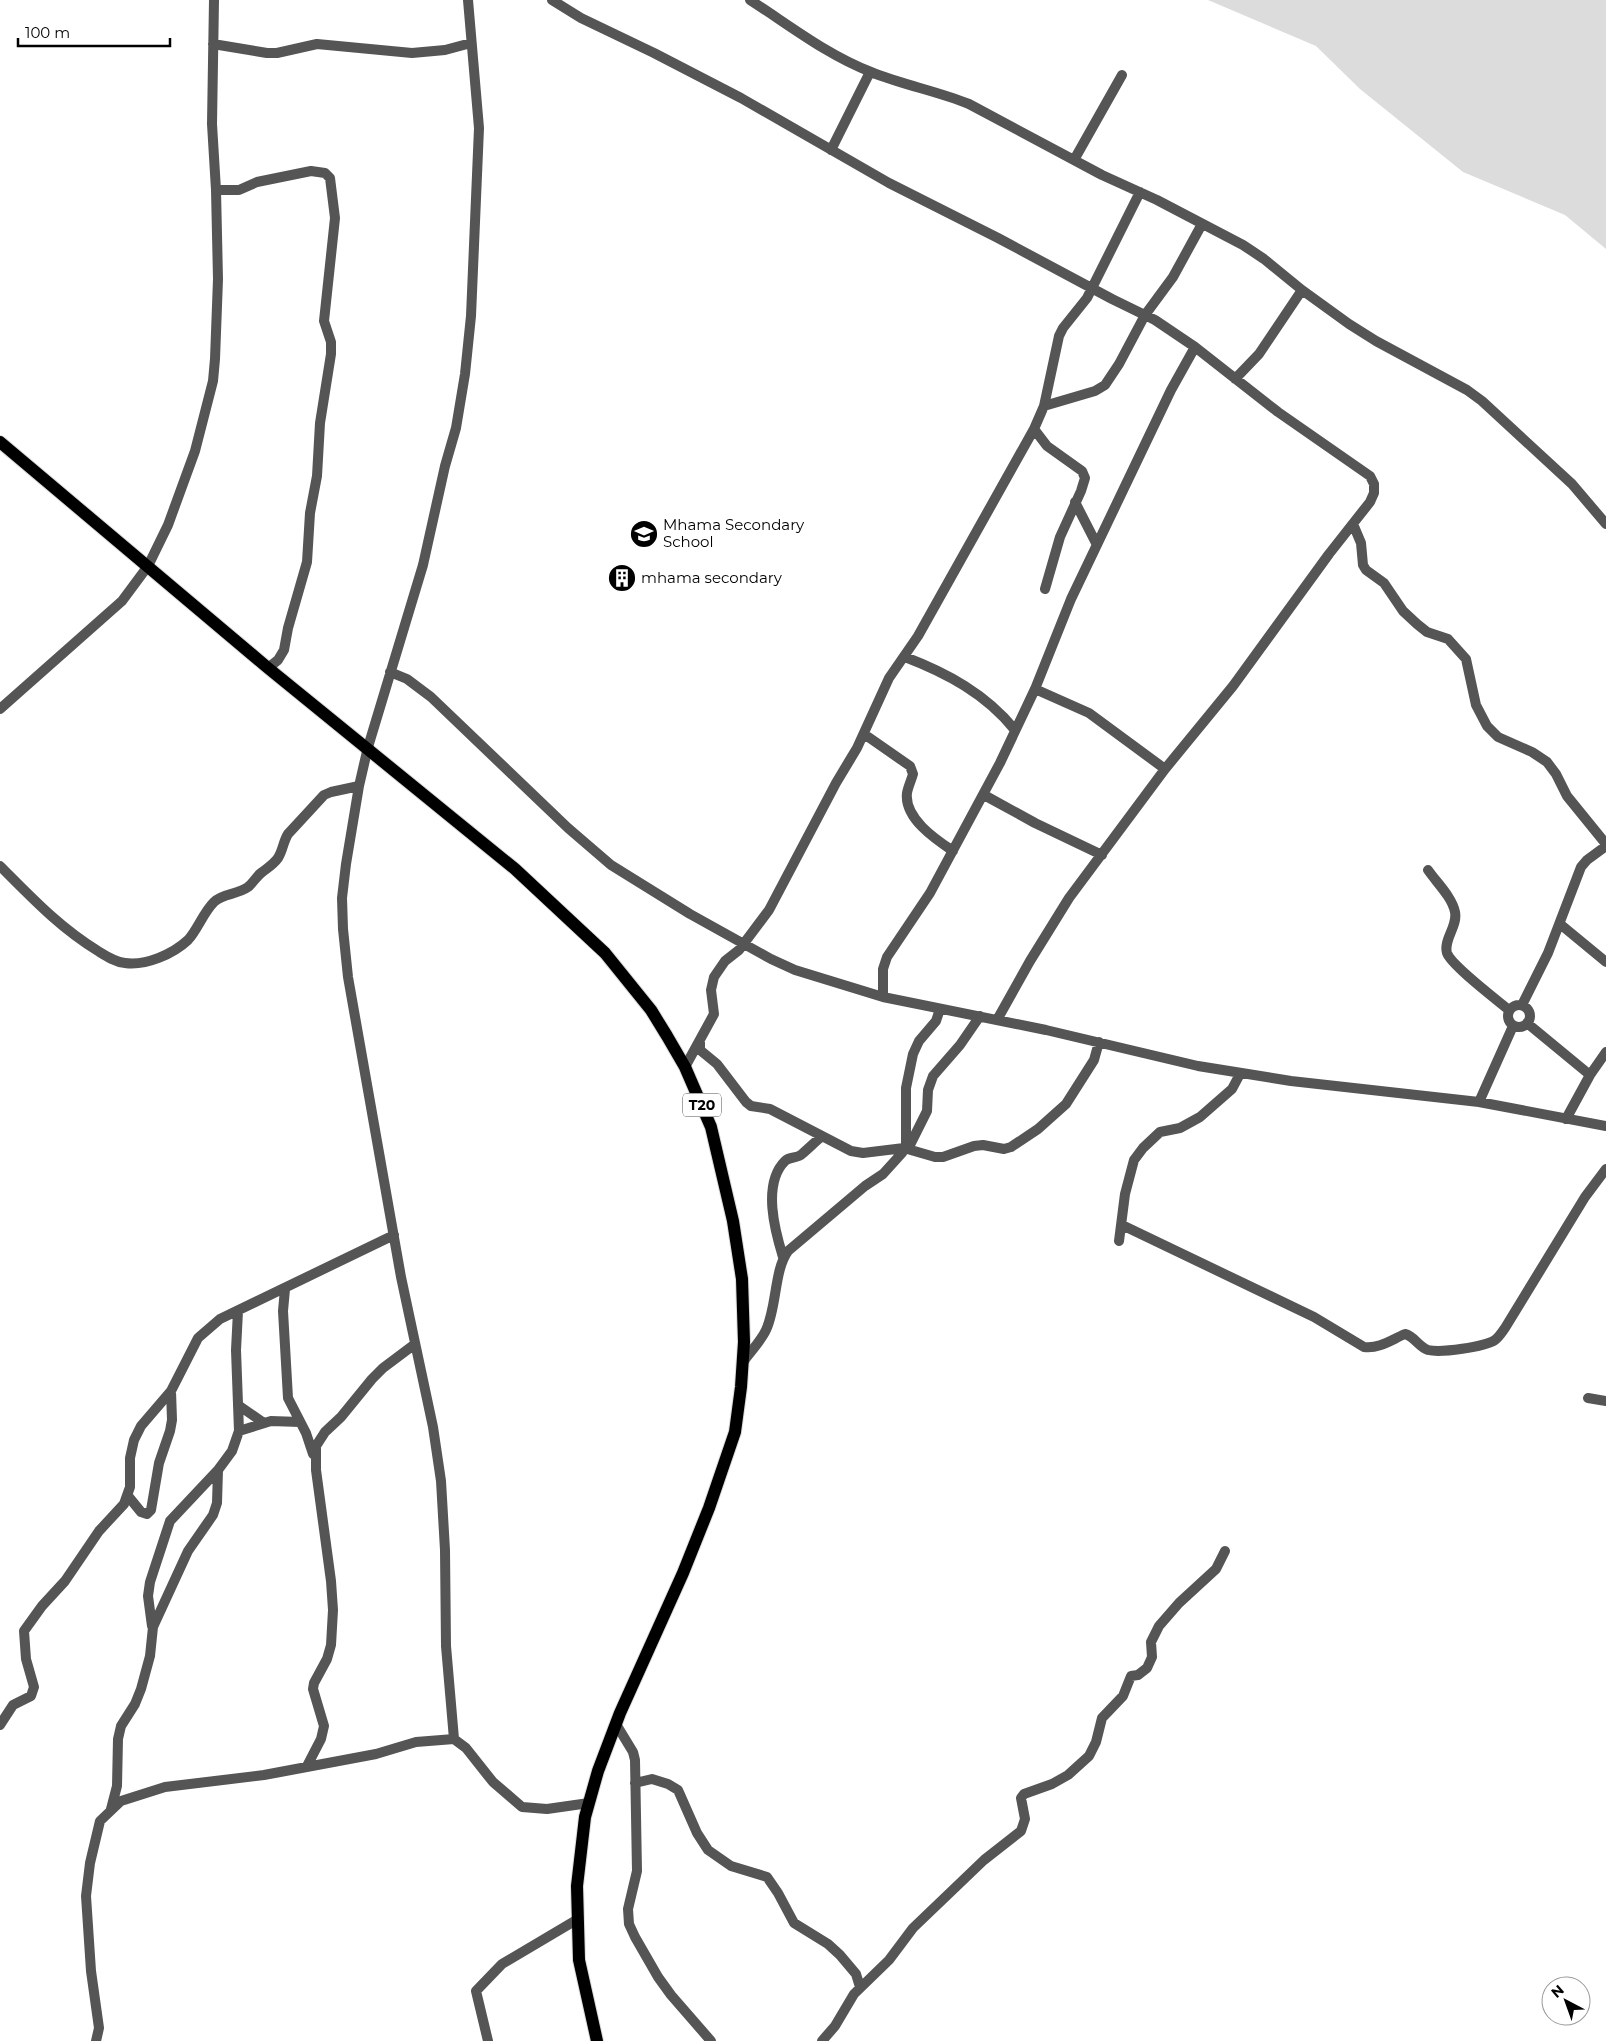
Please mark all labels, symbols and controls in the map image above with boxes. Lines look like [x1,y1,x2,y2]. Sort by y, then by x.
scale bar [18,15,170,47]
text: 100 m [25,23,70,42]
place label: Mhama Secondary School [663,515,805,551]
school or university icon: Mhama Secondary School [629,519,659,549]
building icon: mhama secondary [607,563,637,593]
place label: mhama secondary [641,568,783,587]
road number: T20 [683,1094,721,1116]
north arrow [1541,1976,1591,2026]
text: N [1547,1981,1568,2002]

